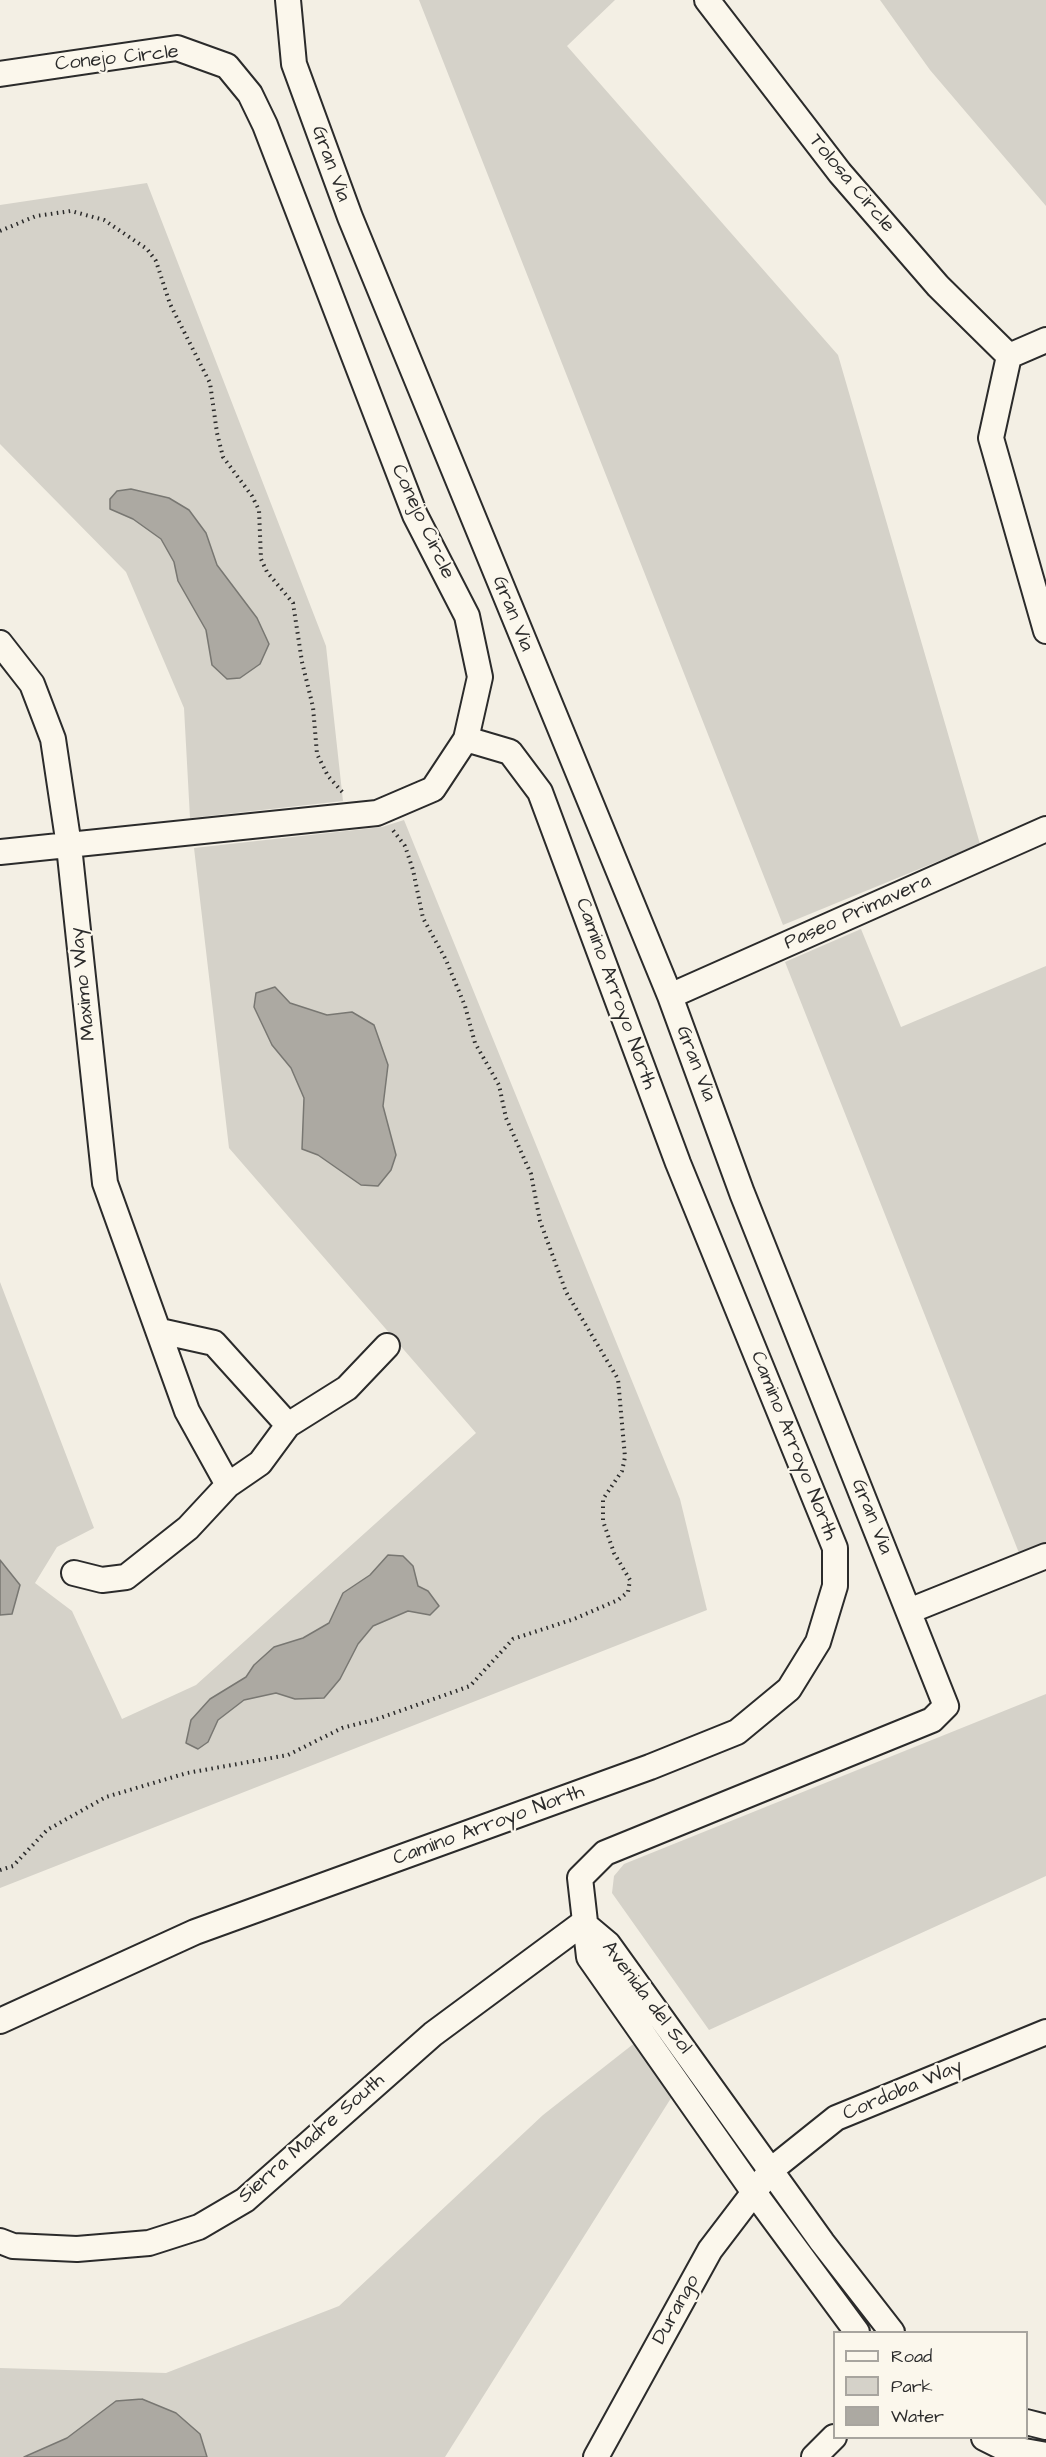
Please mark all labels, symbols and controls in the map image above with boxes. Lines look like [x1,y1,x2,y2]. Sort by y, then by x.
street label: Conejo Circle [54,41,180,77]
street label: Gran Via [305,123,355,205]
street label: Tolosa Circle [803,130,899,238]
street label: Conejo Circle [385,461,459,583]
street label: Gran Via [486,573,538,655]
street label: Paseo Primavera [781,870,935,956]
street label: Camino Arroyo North [569,895,661,1093]
street label: Maximo Way [66,926,102,1042]
street label: Gran Via [670,1023,720,1105]
street label: Camino Arroyo North [744,1348,842,1544]
street label: Gran Via [845,1476,897,1558]
street label: Camino Arroyo North [390,1780,588,1872]
street label: Avenida del Sol [596,1937,696,2059]
street label: Cordoba Way [840,2055,966,2127]
street label: Sierra Madre South [234,2069,390,2209]
street label: Durango [648,2271,706,2349]
legend [833,2331,1028,2439]
text: Road [891,2344,932,2369]
text: Park [891,2374,933,2399]
text: Water [891,2404,944,2429]

